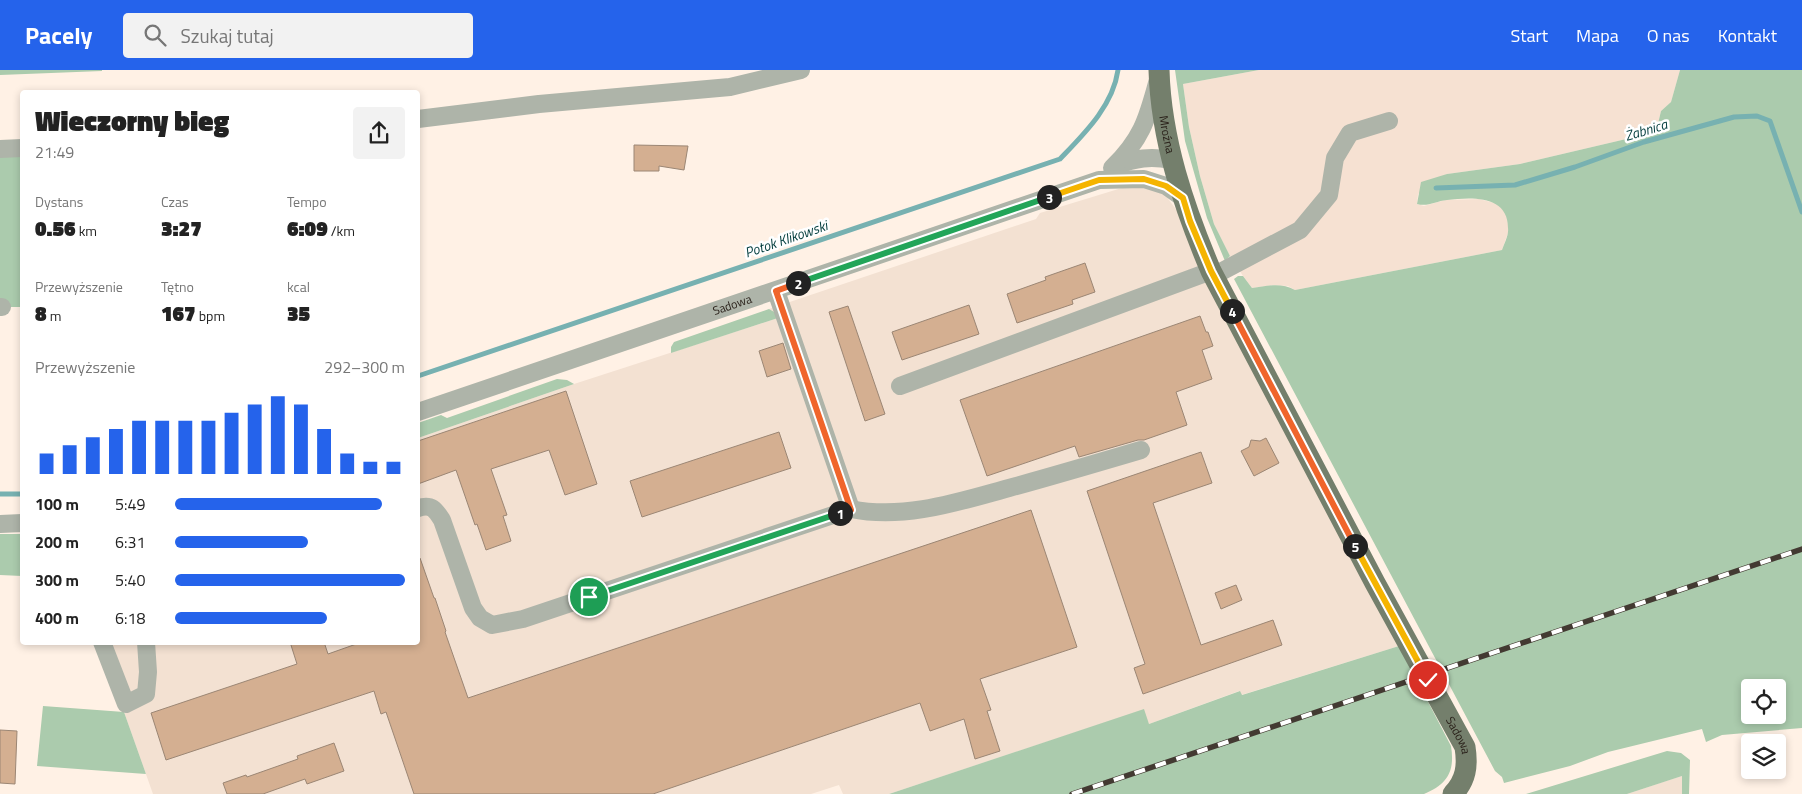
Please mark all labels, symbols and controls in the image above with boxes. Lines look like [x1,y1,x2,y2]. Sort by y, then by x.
search box [123,13,473,58]
text: Pacely [25,17,93,53]
icon: search [141,21,169,49]
text: Szukaj tutaj [181,21,274,50]
text: Start [1511,22,1548,49]
text: Mapa [1576,22,1619,49]
text: O nas [1647,22,1690,49]
text: Kontakt [1718,22,1777,49]
text: Wieczorny bieg [35,99,229,142]
button: share [353,107,405,159]
water label: Żabnica [1622,113,1671,146]
street label: Mroźna [1154,114,1180,155]
text: 21:49 [35,140,74,164]
pin: 3 [1036,184,1062,210]
text: 3 [1046,187,1053,208]
text: Dystans [35,191,83,212]
text: Czas [161,191,189,212]
text: Tempo [287,191,327,212]
text: 0.56 [35,212,76,244]
text: 3:27 [161,212,202,244]
text: 6:09 [287,212,328,244]
water label: Potok Klikowski [742,214,832,263]
text: km [76,220,97,241]
text: /km [328,220,355,241]
pin: 2 [786,270,810,296]
text: 2 [795,273,802,294]
text: Przewyższenie [35,276,123,297]
text: Tętno [161,276,194,297]
text: kcal [287,276,310,297]
street label: Sadowa [710,289,754,320]
text: 8 [35,297,47,329]
text: 167 [161,297,196,329]
text: 35 [287,297,310,329]
pin: 4 [1220,298,1244,324]
text: 4 [1229,301,1236,322]
text: m [47,305,61,326]
text: bpm [196,305,225,326]
text: Przewyższenie [35,355,135,379]
text: 292–300 m [324,355,405,379]
text: 100 m [35,492,79,516]
text: 5:49 [115,492,145,516]
pin: 1 [828,500,852,526]
text: 1 [837,503,844,524]
text: 200 m [35,530,79,554]
text: 6:31 [115,530,145,554]
pin: 5 [1342,534,1368,558]
text: 5 [1352,536,1359,557]
text: 300 m [35,568,79,592]
text: 5:40 [115,568,145,592]
pin [568,576,610,618]
icon: arrive [575,583,603,611]
text: 400 m [35,606,79,630]
text: 6:18 [115,606,145,630]
pin [1407,659,1449,701]
icon: check [1414,666,1442,694]
map controls [1741,679,1786,779]
button: locate [1741,679,1786,724]
street label: Sadowa [1441,713,1476,755]
button: layers [1741,734,1786,779]

